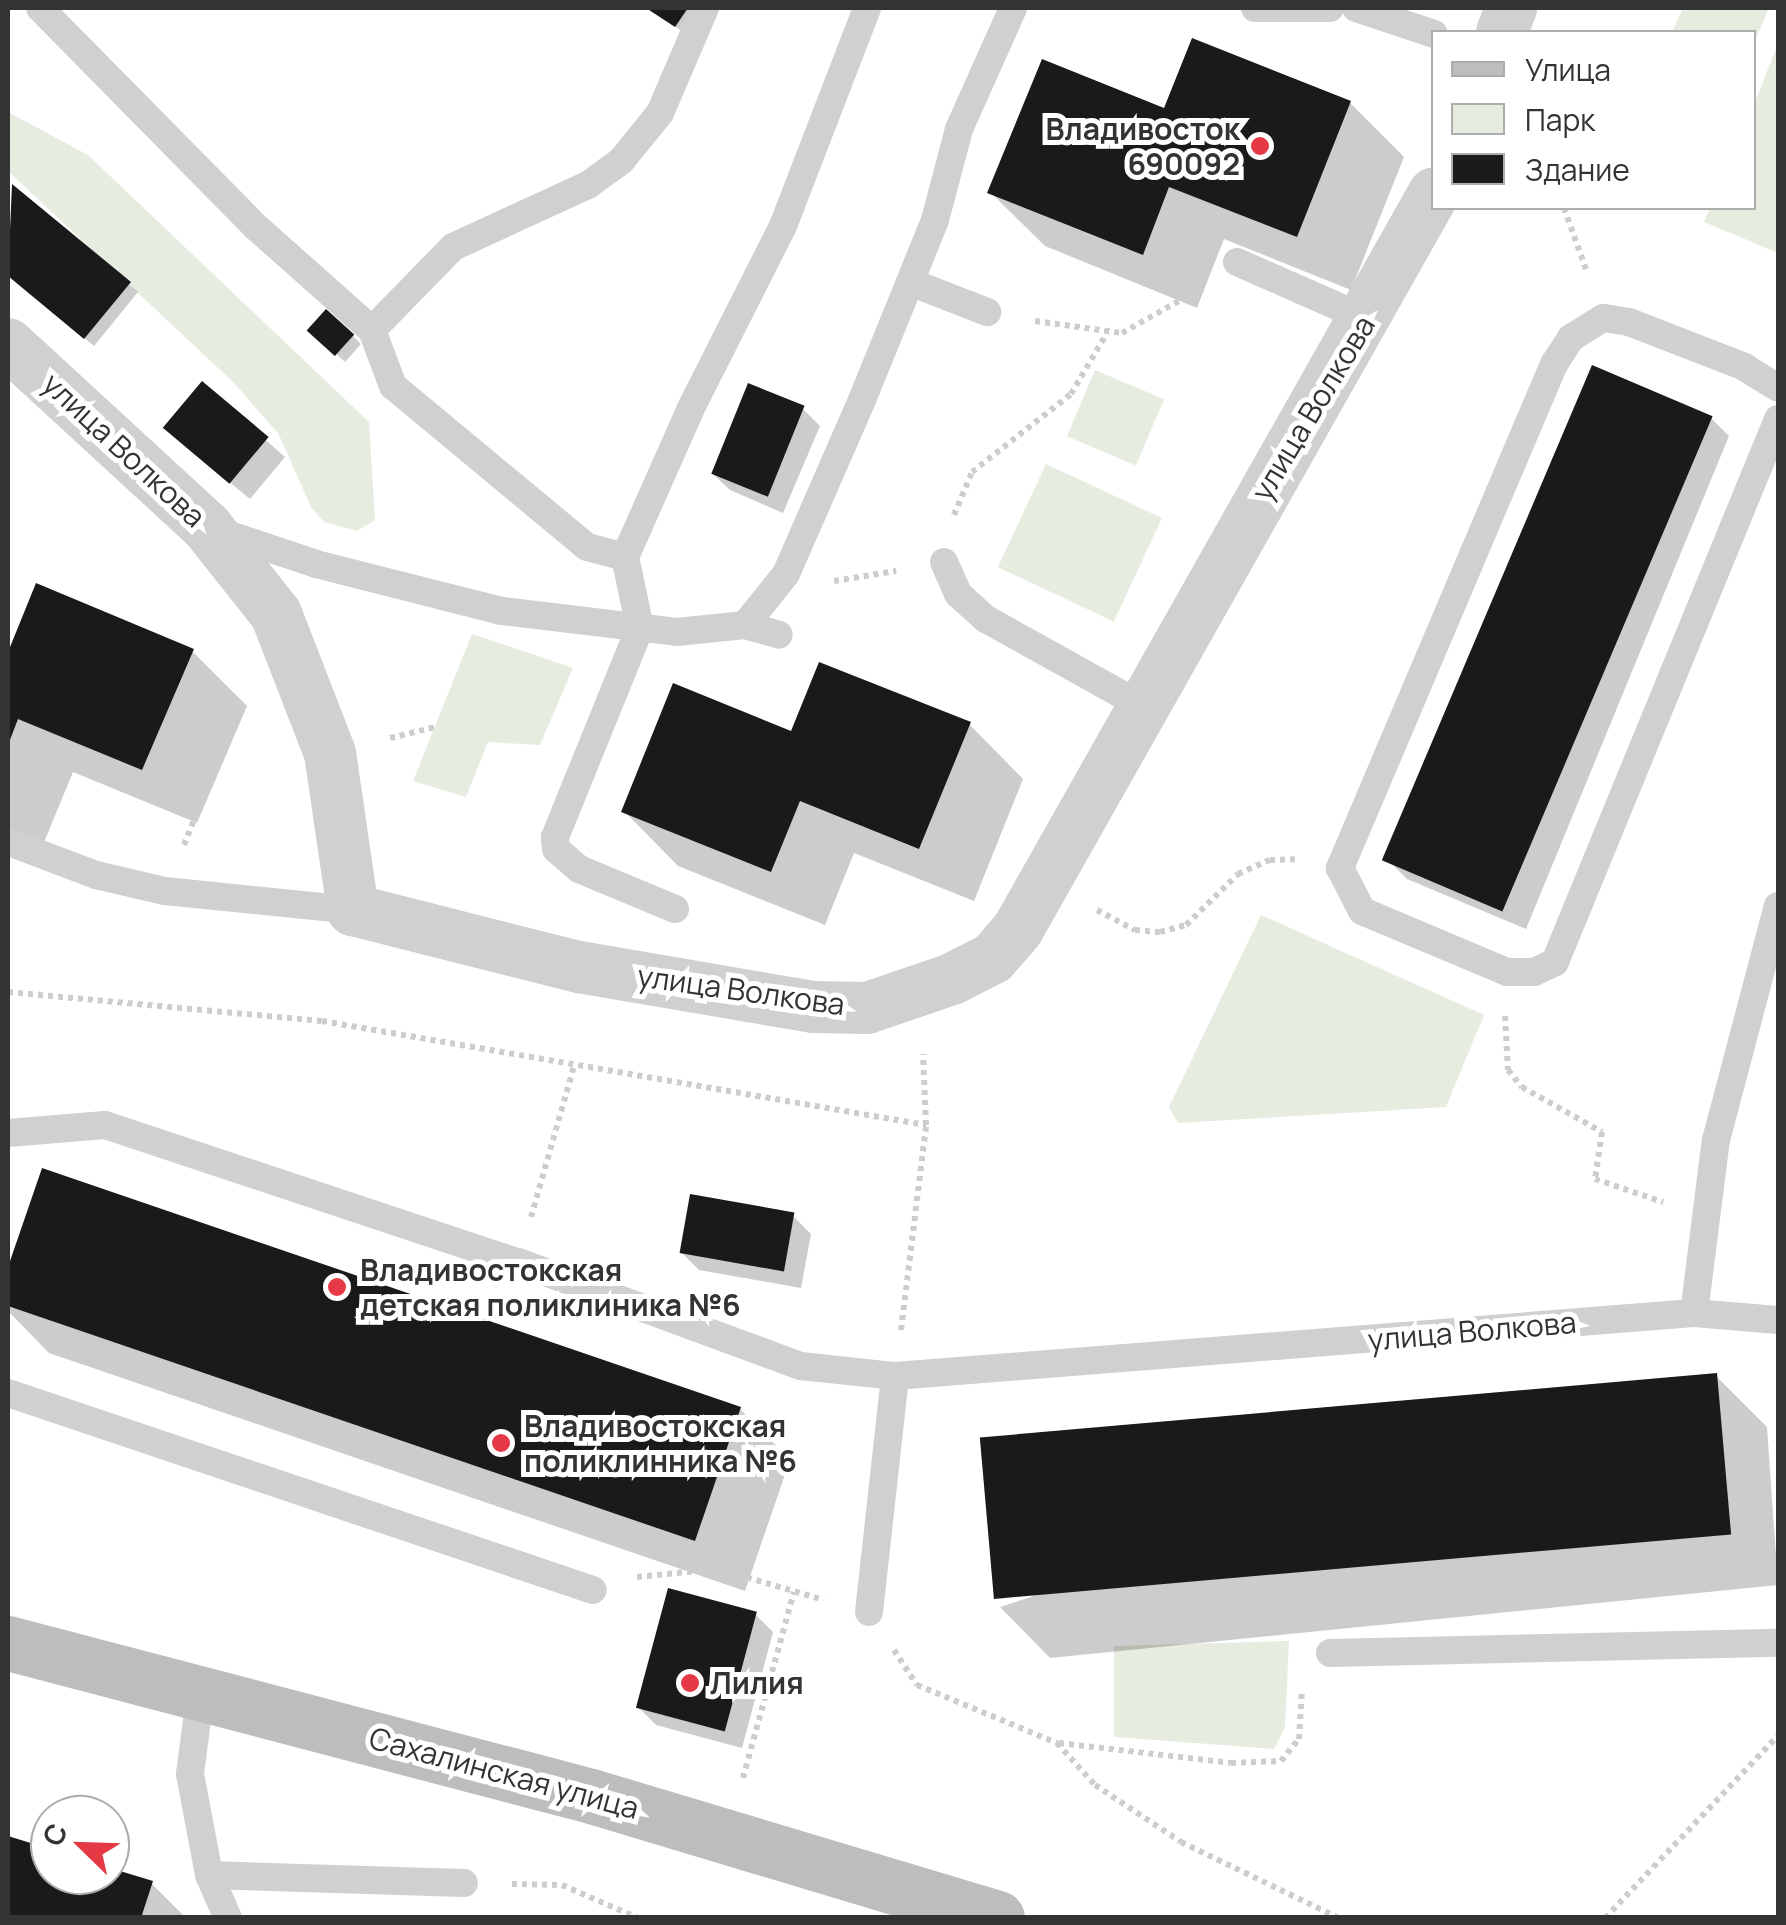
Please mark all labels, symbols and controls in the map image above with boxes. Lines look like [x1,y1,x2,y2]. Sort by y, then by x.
legend [1431,30,1756,210]
text: Улица [1525,49,1611,90]
text: Парк [1525,99,1595,140]
place label: Владивосток 690092 [1046,111,1240,182]
marker: Владивосток 690092 [1249,135,1271,157]
text: Здание [1525,149,1630,190]
street label: улица Волкова [1244,309,1382,507]
street label: улица Волкова [35,365,213,535]
street label: улица Волкова [635,958,847,1022]
place label: Владивостокская детская поликлиника №6 [360,1252,741,1322]
marker: Владивостокская детская поликлиника №6 [324,1274,350,1300]
street label: улица Волкова [1366,1304,1578,1358]
place label: Владивостокская поликлинника №6 [524,1408,797,1478]
marker: Владивостокская поликлинника №6 [488,1430,514,1456]
place label: Лилия [710,1665,804,1701]
marker: Лилия [679,1672,701,1694]
street label: Сахалинская улица [365,1720,643,1826]
north arrow [30,1795,130,1895]
text: С [33,1817,76,1851]

